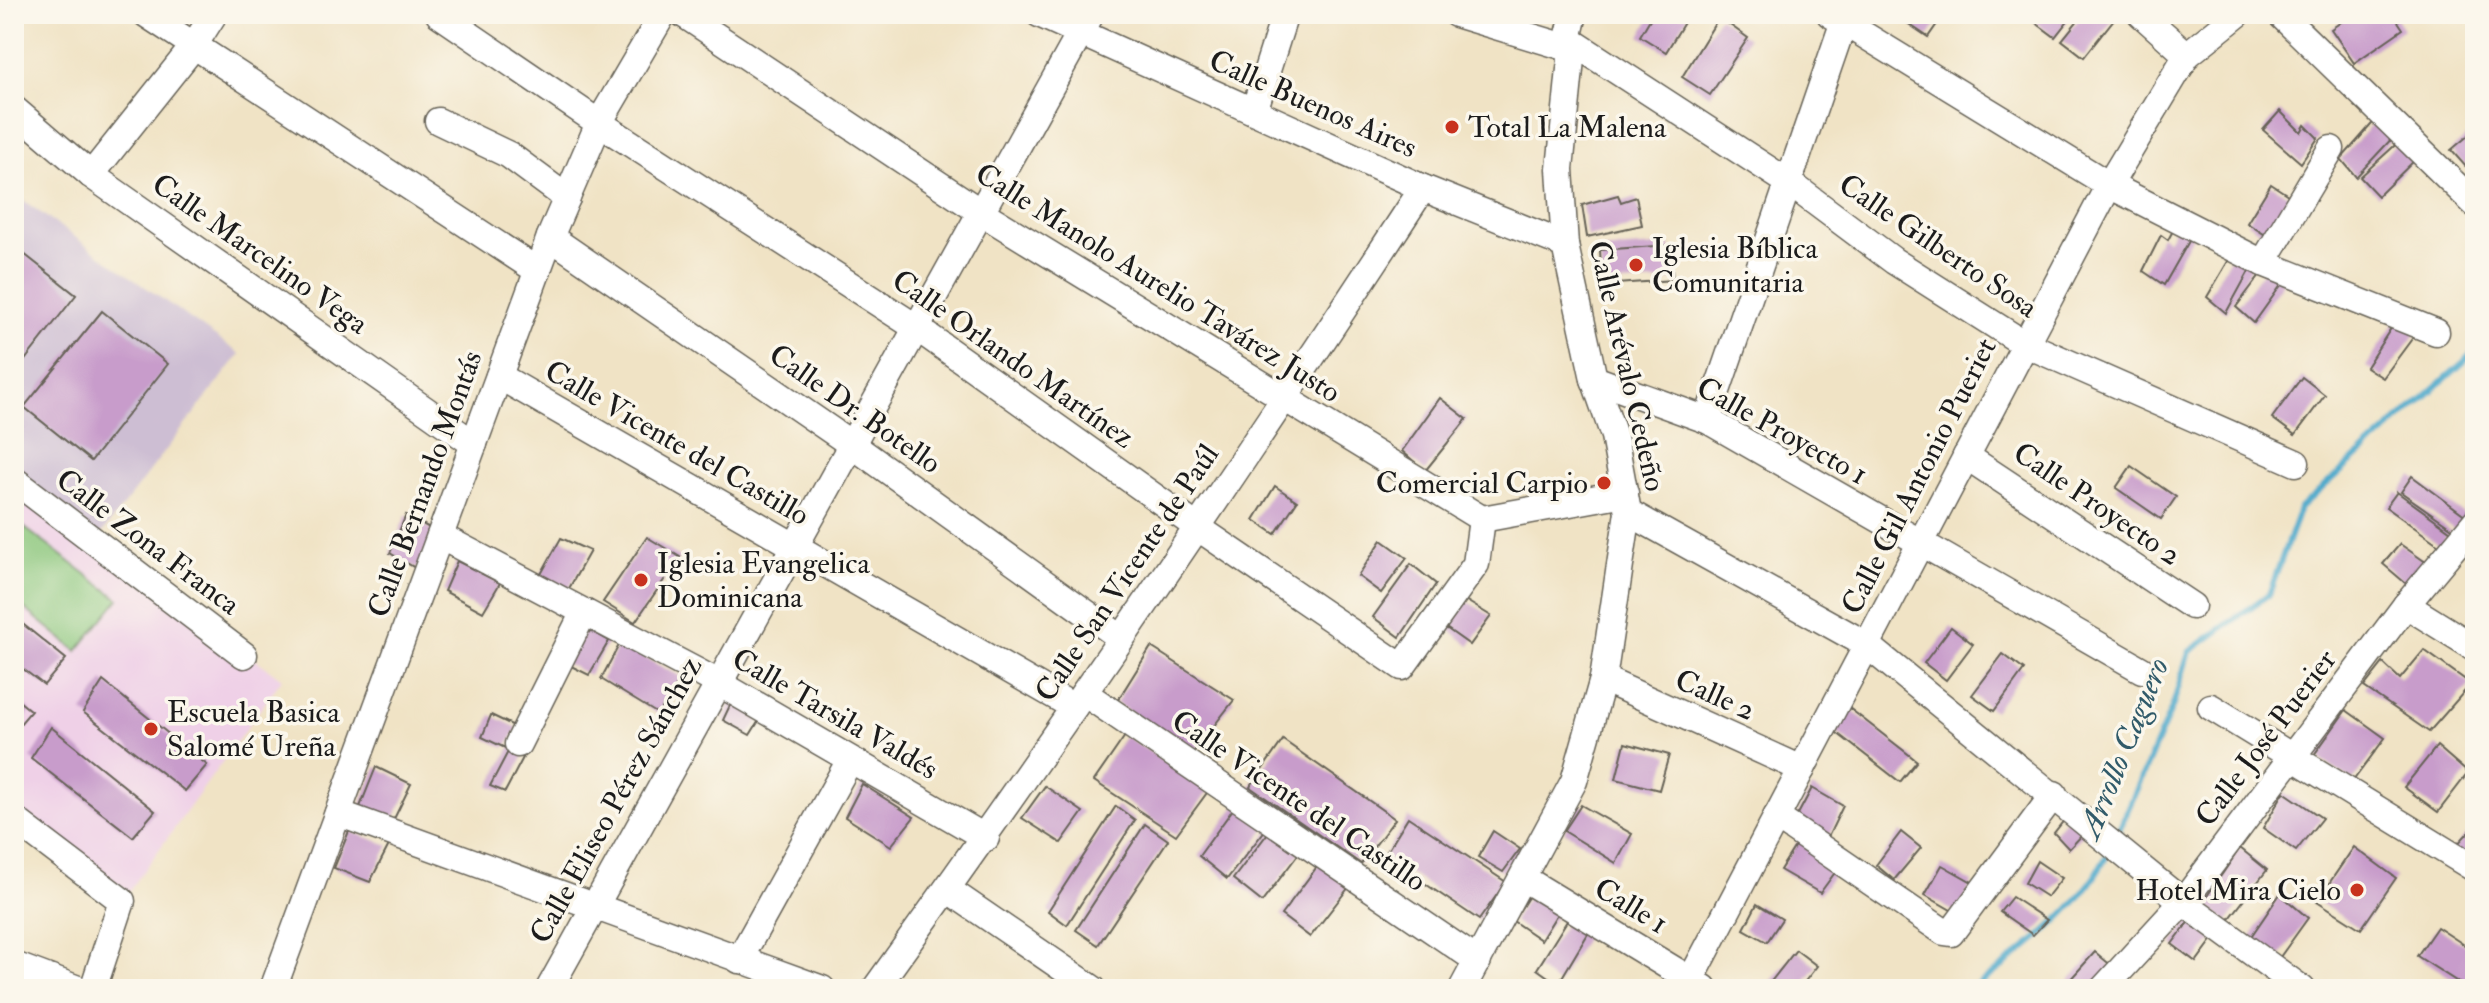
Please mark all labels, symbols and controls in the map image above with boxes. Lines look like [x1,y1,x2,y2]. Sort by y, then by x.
street label: Calle Buenos Aires [1203,42,1423,166]
place label: Total La Malena [1468,109,1667,146]
marker: Total La Malena [1443,118,1461,136]
street label: Calle Manolo Aurelio Tavárez Justo [969,155,1347,411]
street label: Calle Marcelino Vega [145,166,376,343]
street label: Calle Gilberto Sosa [1832,166,2045,326]
place label: Iglesia Bíblica Comunitaria [1652,230,1818,301]
street label: Calle Arévalo Cedeño [1580,237,1674,495]
marker: Iglesia Bíblica Comunitaria [1627,256,1645,274]
street label: Calle Orlando Martínez [885,261,1141,457]
street label: Calle Gil Antonio Pueriet [1833,332,2005,620]
street label: Calle Dr. Botello [762,336,948,482]
street label: Calle Bernando Montás [360,346,490,622]
street label: Calle Vicente del Castillo [538,352,816,534]
street label: Calle Proyecto 1 [1690,369,1874,493]
street label: Calle Proyecto 2 [2006,434,2188,574]
street label: Calle San Vicente de Paúl [1027,437,1227,709]
street label: Calle Zona Franca [49,461,248,624]
place label: Comercial Carpio [1376,465,1588,502]
marker: Comercial Carpio [1595,474,1613,492]
place label: Iglesia Evangelica Dominicana [657,545,870,616]
marker: Iglesia Evangelica Dominicana [632,571,650,589]
street label: Calle Tarsila Valdés [726,640,944,788]
street label: Calle José Puerier [2187,642,2345,834]
street label: Calle Eliseo Pérez Sánchez [522,650,710,950]
water label: Arrollo Caguero [2069,652,2178,847]
street label: Calle 2 [1669,661,1761,729]
place label: Escuela Basica Salomé Ureña [167,694,341,765]
street label: Calle Vicente del Castillo [1165,702,1433,900]
marker: Escuela Basica Salomé Ureña [142,720,160,738]
street label: Calle 1 [1588,870,1674,942]
place label: Hotel Mira Cielo [2135,872,2341,909]
marker: Hotel Mira Cielo [2348,881,2366,899]

